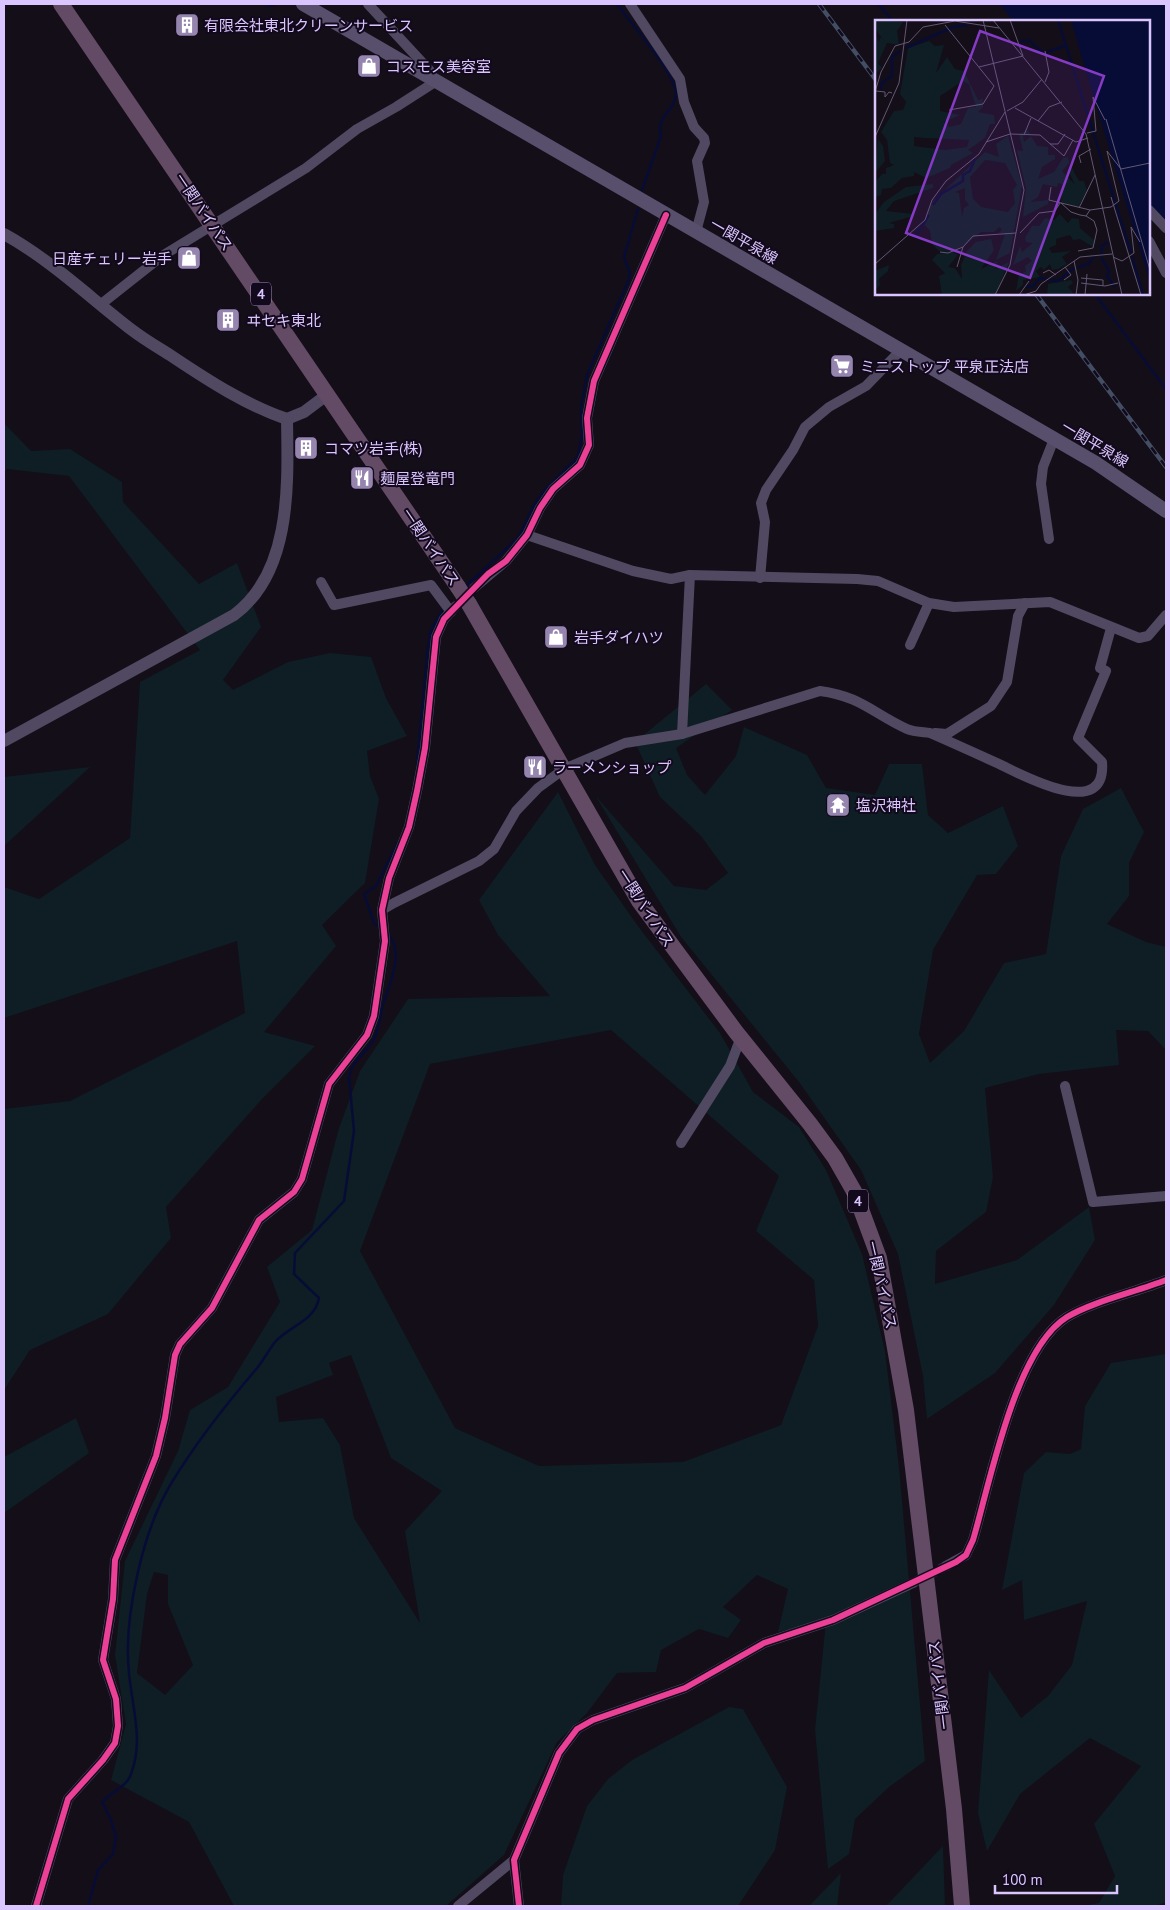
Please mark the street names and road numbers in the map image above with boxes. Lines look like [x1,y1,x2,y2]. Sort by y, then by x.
street label: 一関バイパス [171,170,237,254]
street label: 一関平泉線 [707,214,781,268]
road number: 4 [251,282,271,306]
street label: 一関平泉線 [1058,417,1132,471]
street label: 一関バイパス [398,505,464,589]
street label: 一関バイパス [614,865,678,951]
road number: 4 [848,1190,868,1212]
street label: 一関バイパス [863,1239,901,1331]
street label: 一関バイパス [924,1639,954,1731]

